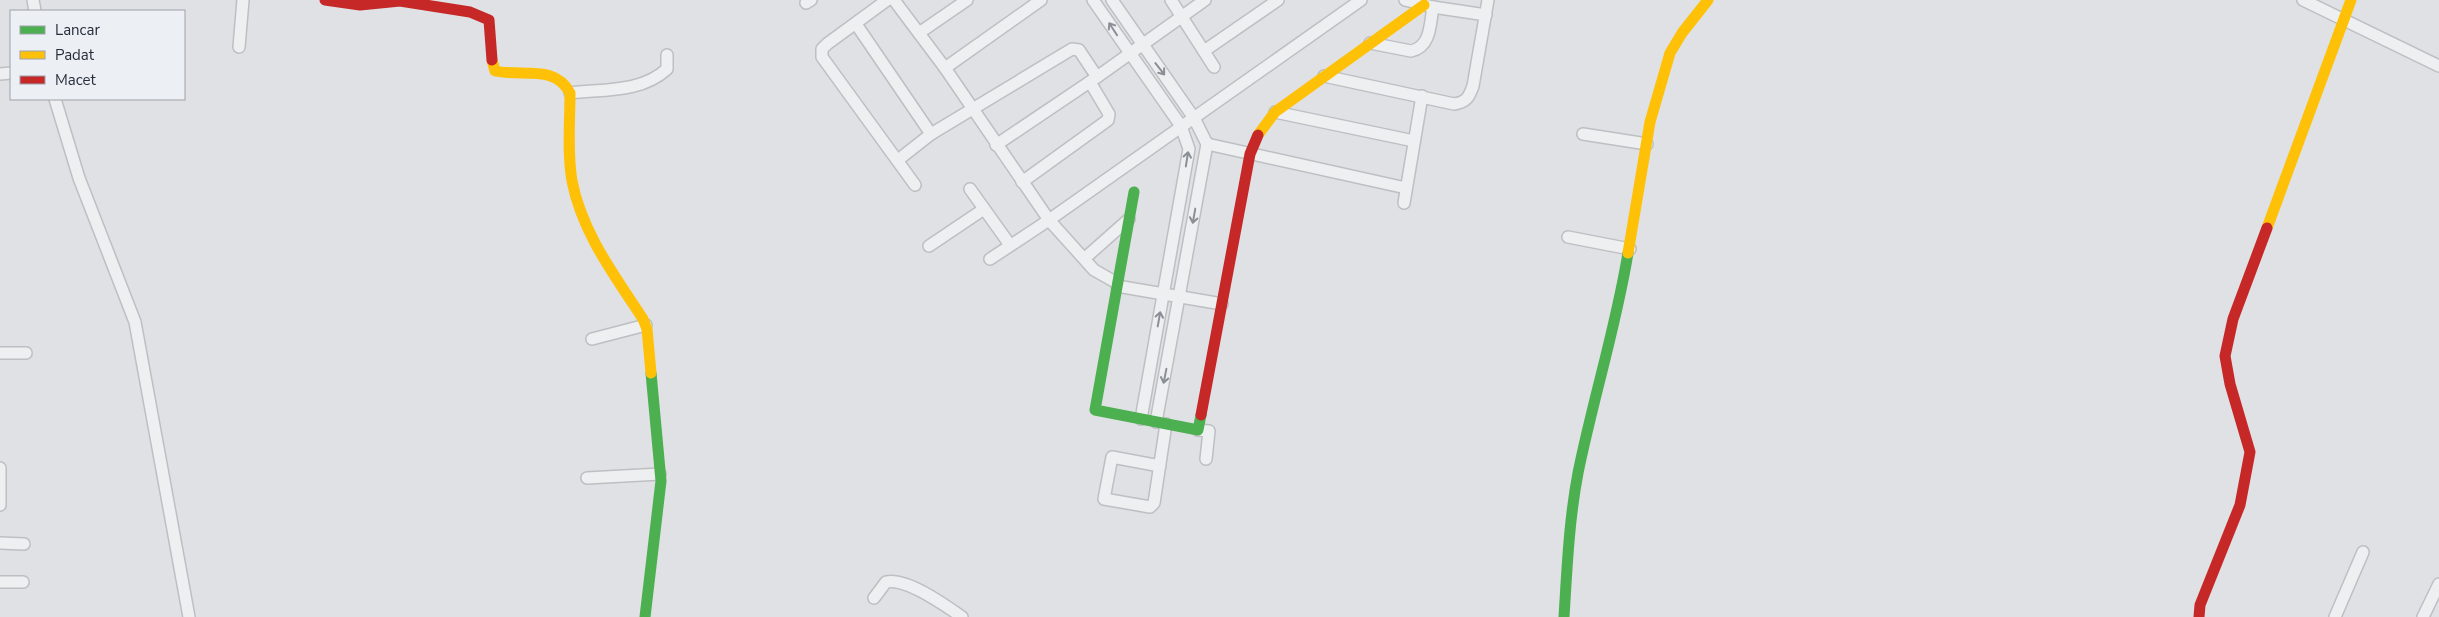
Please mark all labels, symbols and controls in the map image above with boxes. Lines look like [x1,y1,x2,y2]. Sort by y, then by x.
legend [10,10,185,100]
text: Lancar [55,20,100,40]
one-way arrow [1107,22,1118,36]
text: Padat [55,45,95,65]
one-way arrow [1155,62,1165,76]
text: Macet [55,70,97,90]
one-way arrow [1182,151,1192,167]
one-way arrow [1189,208,1199,224]
one-way arrow [1154,311,1164,327]
one-way arrow [1160,368,1169,384]

